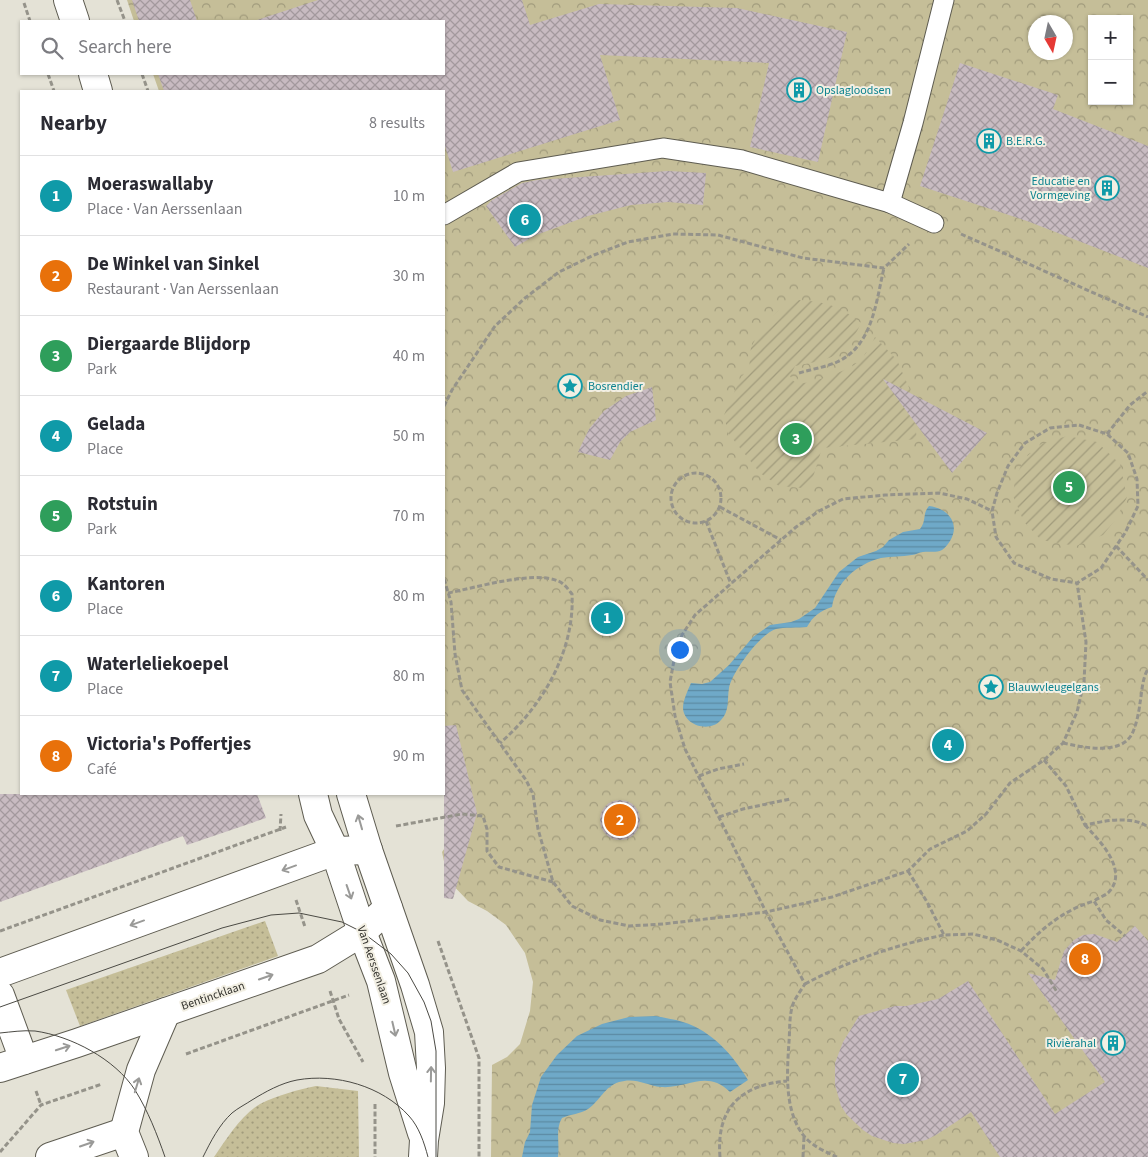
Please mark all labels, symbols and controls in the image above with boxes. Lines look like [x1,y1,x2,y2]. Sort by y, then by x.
north arrow [1028,15,1073,60]
map controls [1088,15,1133,105]
button: + [1088,15,1133,60]
search box [20,20,445,75]
icon: search [38,34,66,62]
text: Search here [78,34,172,61]
button: − [1088,60,1133,105]
building icon: Opslagloodsen [786,77,812,103]
place label: Opslagloodsen [816,82,891,99]
text: Nearby [40,108,107,138]
text: 8 results [369,112,425,134]
building icon: B.E.R.G. [976,128,1002,154]
place label: B.E.R.G. [1006,133,1046,150]
text: Moeraswallaby [87,171,213,198]
place label: Educatie en Vormgeving [1030,173,1090,204]
building icon: Educatie en Vormgeving [1094,175,1120,201]
text: 1 [52,185,60,207]
text: 10 m [393,185,425,207]
text: Place · Van Aerssenlaan [87,198,243,220]
pin: 6 [509,201,541,239]
text: De Winkel van Sinkel [87,251,259,278]
text: 2 [52,265,60,287]
text: 30 m [393,265,425,287]
text: Restaurant · Van Aerssenlaan [87,278,279,300]
text: Diergaarde Blijdorp [87,331,251,358]
text: 3 [52,345,60,367]
text: 40 m [393,345,425,367]
text: Park [87,358,117,380]
place icon: Bosrendier [557,373,583,399]
place label: Bosrendier [588,378,644,395]
text: Gelada [87,411,145,438]
pin: 3 [780,420,812,458]
text: 4 [52,425,60,447]
text: 50 m [393,425,425,447]
text: Place [87,438,123,460]
pin: 5 [1053,468,1085,506]
text: Rotstuin [87,491,158,518]
text: 5 [52,505,60,527]
text: 70 m [393,505,425,527]
text: Park [87,518,117,540]
text: Kantoren [87,571,165,598]
text: 6 [52,585,60,607]
text: 80 m [393,585,425,607]
text: Place [87,598,123,620]
pin: 1 [591,599,623,637]
your location [667,637,693,663]
text: Waterleliekoepel [87,651,228,678]
text: 7 [52,665,60,687]
text: 80 m [393,665,425,687]
place icon: Blauwvleugelgans [978,674,1004,700]
text: Place [87,678,123,700]
place label: Blauwvleugelgans [1008,679,1099,696]
pin: 4 [932,726,964,764]
text: Victoria's Poffertjes [87,731,251,758]
text: 8 [52,745,60,767]
text: 90 m [393,745,425,767]
text: Café [87,758,117,780]
pin: 2 [604,801,636,839]
one-way arrow [354,814,364,830]
one-way arrow [282,864,298,873]
one-way arrow [345,883,354,899]
one-way arrow [130,919,145,928]
street label: Van Aerssenlaan [353,924,395,1006]
pin: 8 [1069,940,1101,978]
one-way arrow [258,972,273,981]
street label: Bentincklaan [179,977,247,1015]
one-way arrow [390,1020,399,1036]
building icon: Rivièrahal [1100,1030,1126,1056]
place label: Rivièrahal [1046,1035,1096,1052]
one-way arrow [55,1043,71,1052]
pin: 7 [887,1060,919,1098]
one-way arrow [426,1066,435,1082]
one-way arrow [132,1077,142,1093]
one-way arrow [79,1139,94,1148]

